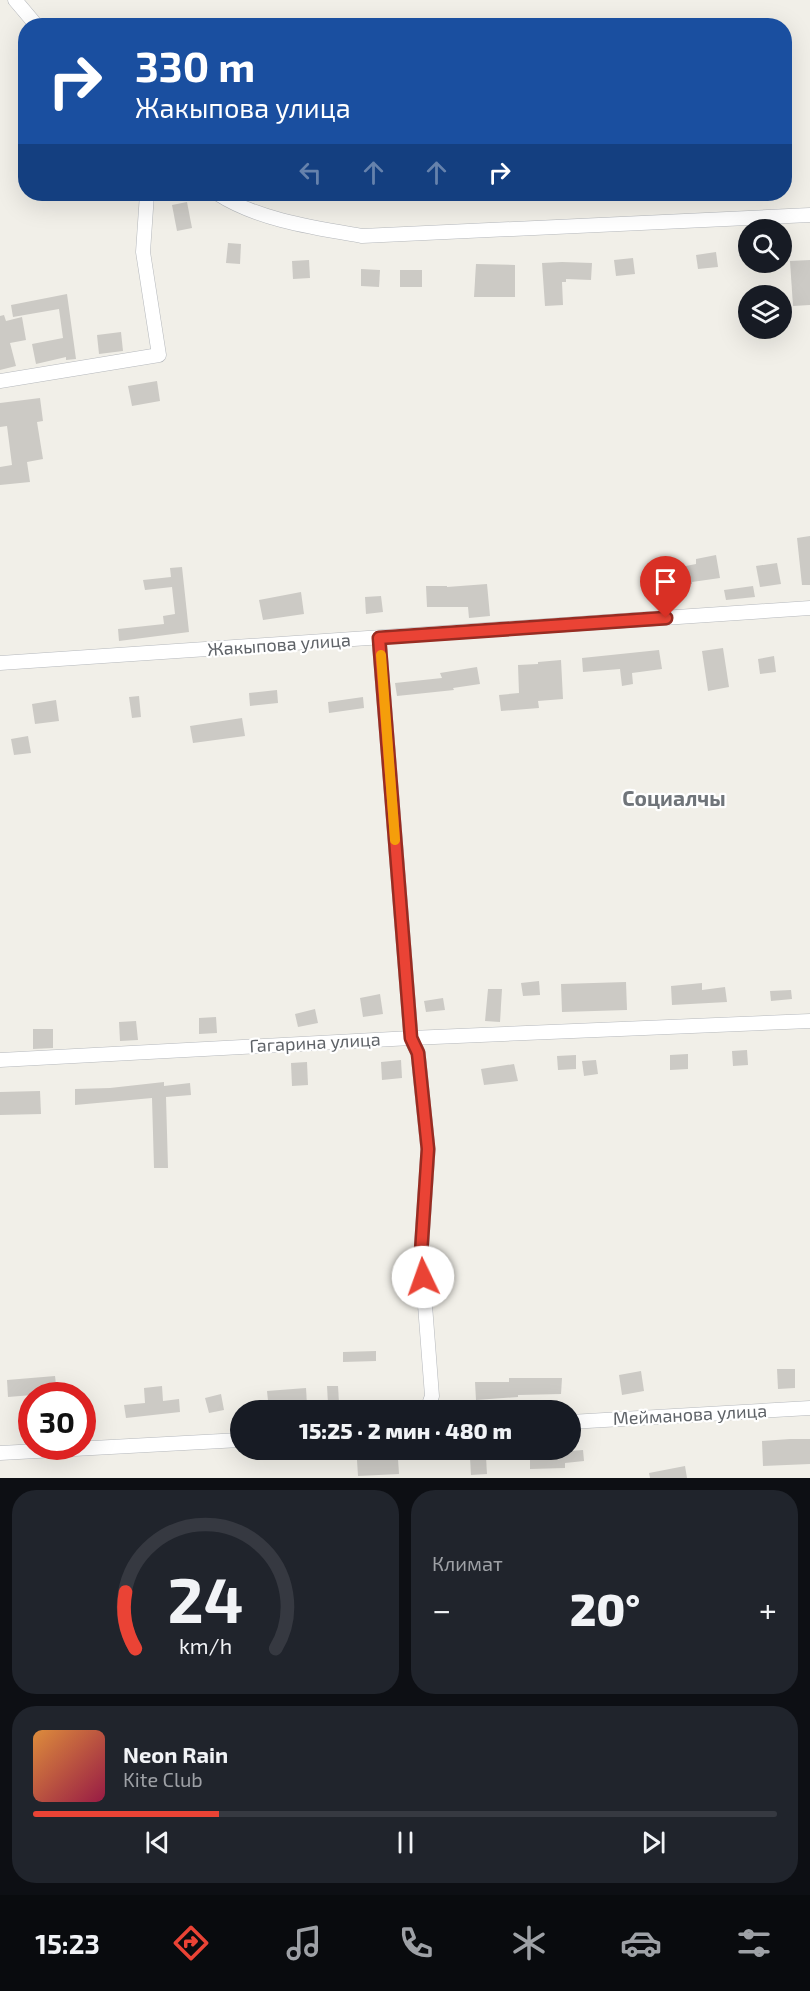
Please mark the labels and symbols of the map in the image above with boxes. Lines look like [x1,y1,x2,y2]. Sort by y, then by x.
pin [640,556,691,618]
street label: Жакыпова улица [206,628,351,660]
district label: Социалчы [622,785,726,810]
street label: Гагарина улица [249,1028,381,1056]
position arrow [391,1245,455,1309]
speed limit sign: 30 [18,1382,96,1460]
street label: Мейманова улица [612,1399,768,1429]

